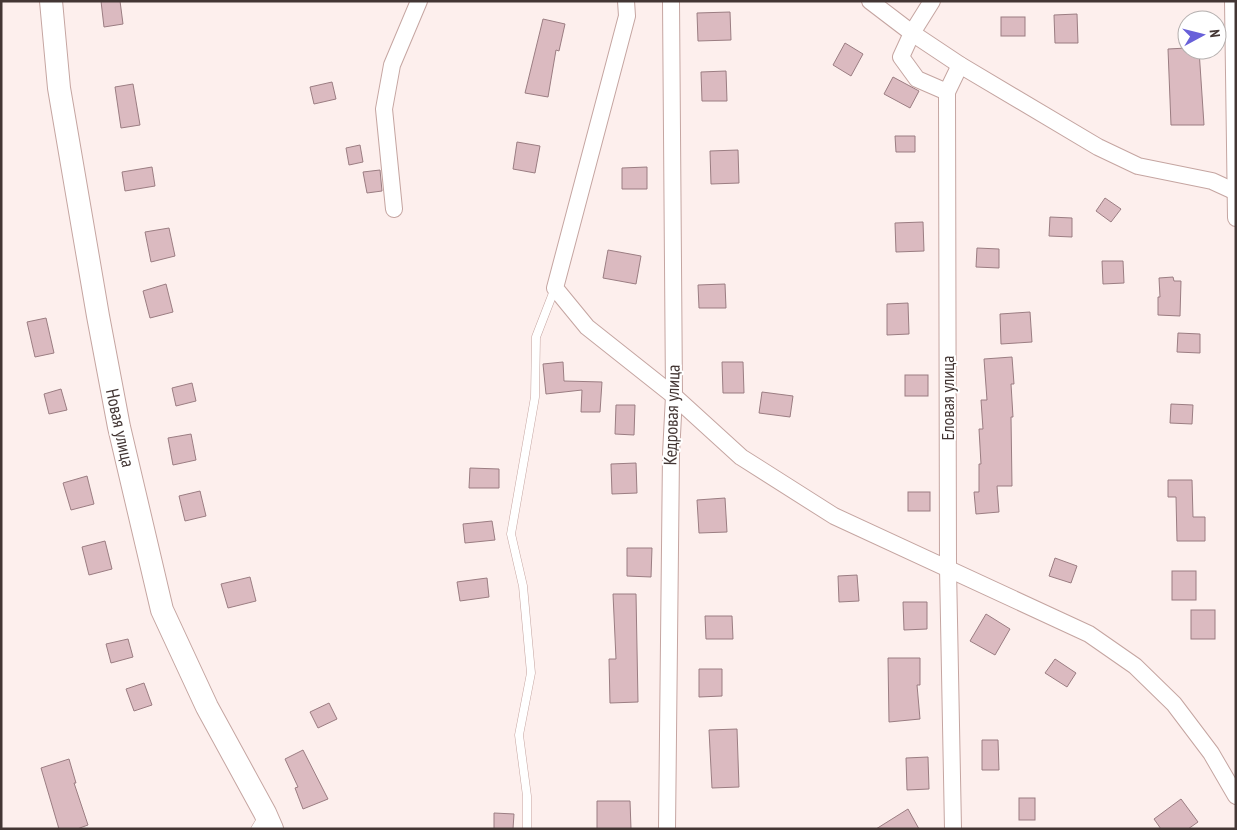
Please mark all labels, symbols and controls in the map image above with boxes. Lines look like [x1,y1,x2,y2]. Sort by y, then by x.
north arrow [1177,10,1227,60]
text: N [1206,29,1224,38]
street label: Еловая улица [936,356,959,440]
street label: Кедровая улица [658,364,685,466]
street label: Новая улица [101,387,140,469]

